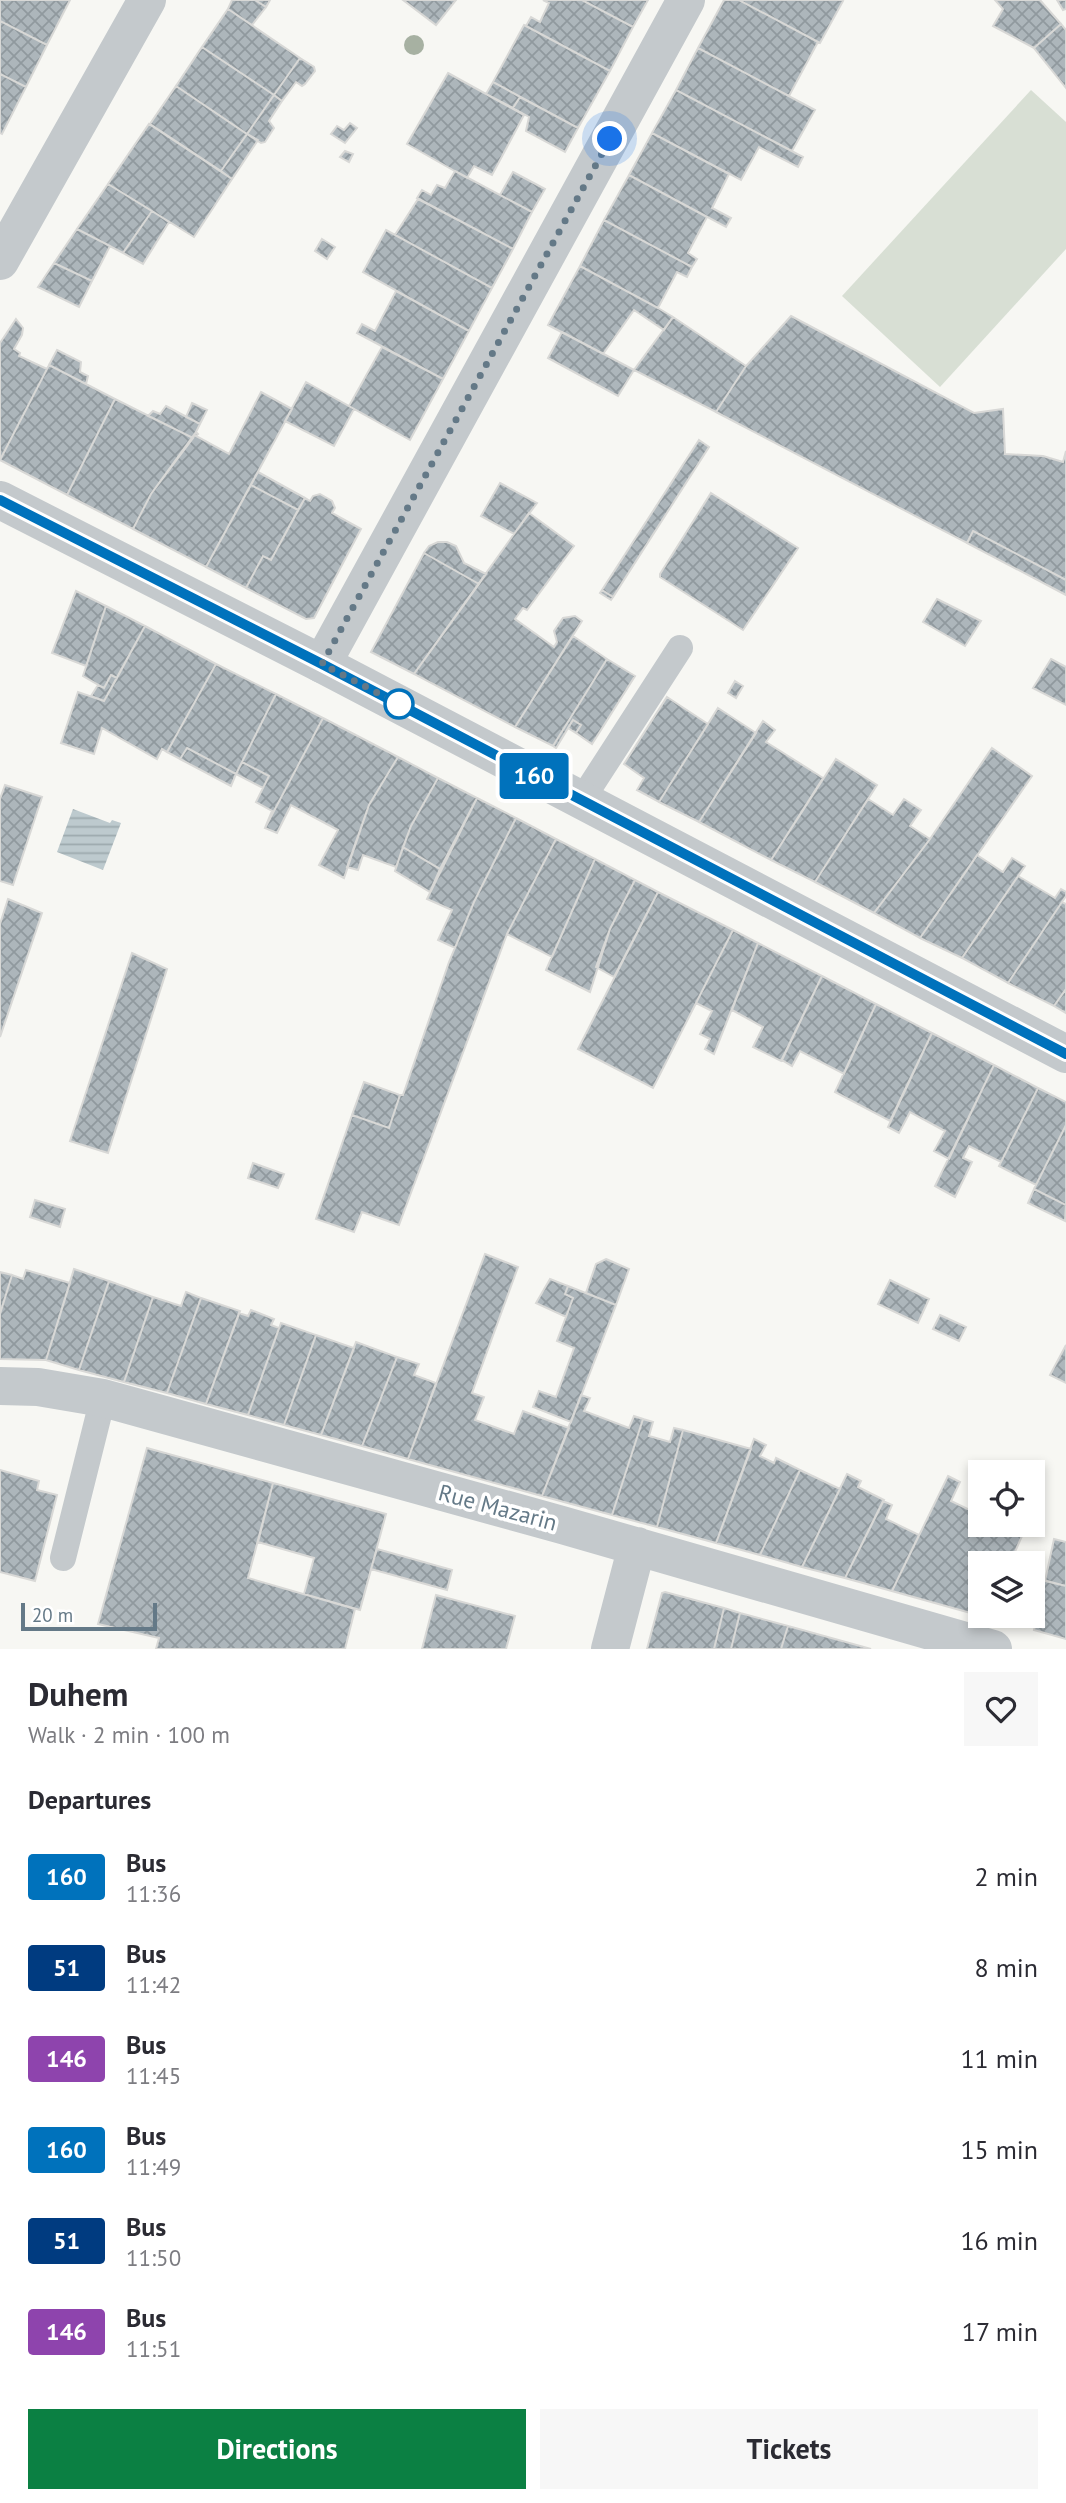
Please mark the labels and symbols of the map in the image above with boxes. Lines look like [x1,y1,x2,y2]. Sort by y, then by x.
your location [592,121,627,156]
unlabelled marker [384,689,414,719]
line badge: 160 [494,753,574,799]
street label: Rue Mazarin [436,1477,560,1537]
scale bar [21,1600,158,1632]

